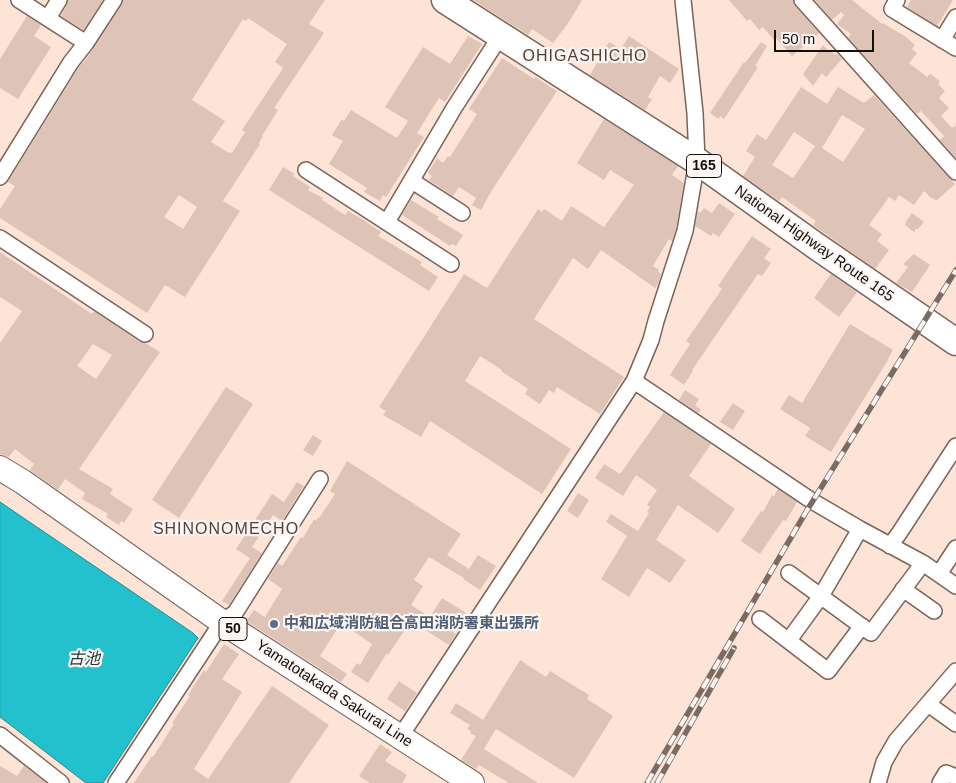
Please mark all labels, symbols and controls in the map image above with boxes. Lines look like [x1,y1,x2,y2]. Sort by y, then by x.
scale bar [776,20,876,52]
text: 50 m [782,30,815,47]
district label: OHIGASHICHO [521,47,649,67]
road number: 165 [686,154,722,178]
street label: National Highway Route 165 [731,182,897,306]
district label: SHINONOMECHO [151,520,301,540]
place label: 中和広域消防組合高田消防署東出張所 [284,615,539,633]
road number: 50 [219,618,247,640]
marker: 中和広域消防組合高田消防署東出張所 [268,618,280,630]
street label: Yamatotakada Sakurai Line [252,637,416,751]
water label: 古池 [68,650,100,670]

